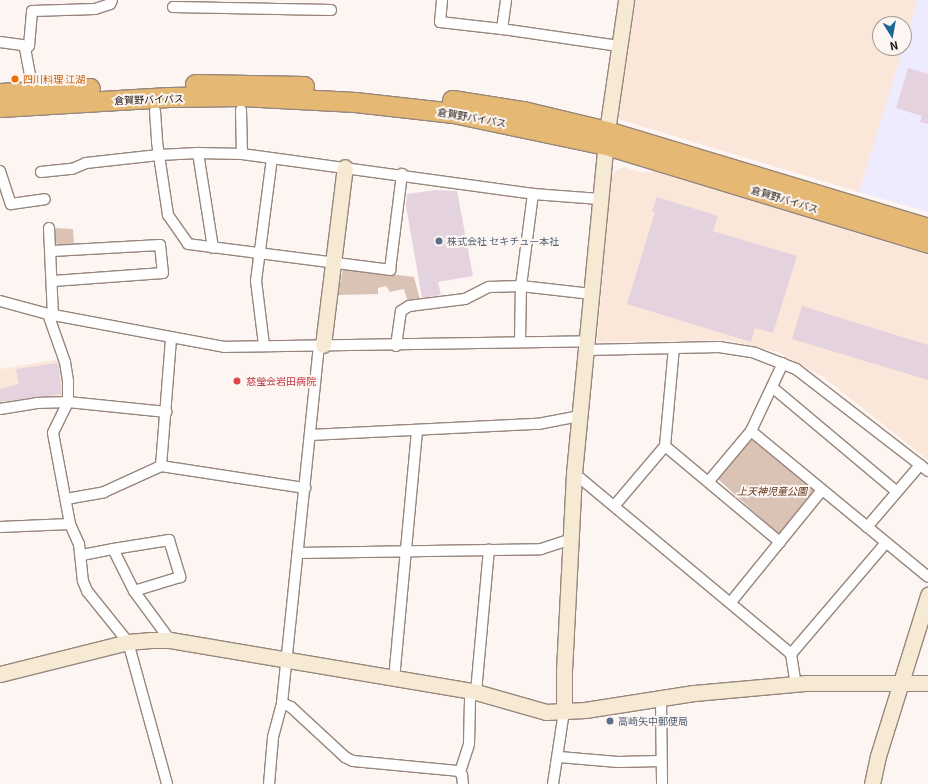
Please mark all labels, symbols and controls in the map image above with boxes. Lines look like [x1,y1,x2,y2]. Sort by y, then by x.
north arrow [872,16,912,56]
text: N [889,38,900,55]
place label: 四川料理 江湖 [23,73,85,85]
marker: 四川料理 江湖 [10,74,20,84]
street label: 倉賀野バイパス [114,92,184,106]
street label: 倉賀野バイパス [436,105,508,129]
street label: 倉賀野バイパス [750,183,820,215]
place label: 株式会社 セキチュー本社 [447,235,559,247]
marker: 株式会社 セキチュー本社 [434,236,444,246]
marker: 慈瑩会岩田病院 [231,375,243,387]
place label: 慈瑩会岩田病院 [246,375,316,387]
park label: 上天神児童公園 [737,485,807,497]
place label: 高崎矢中郵便局 [618,715,688,727]
marker: 高崎矢中郵便局 [605,716,615,726]

